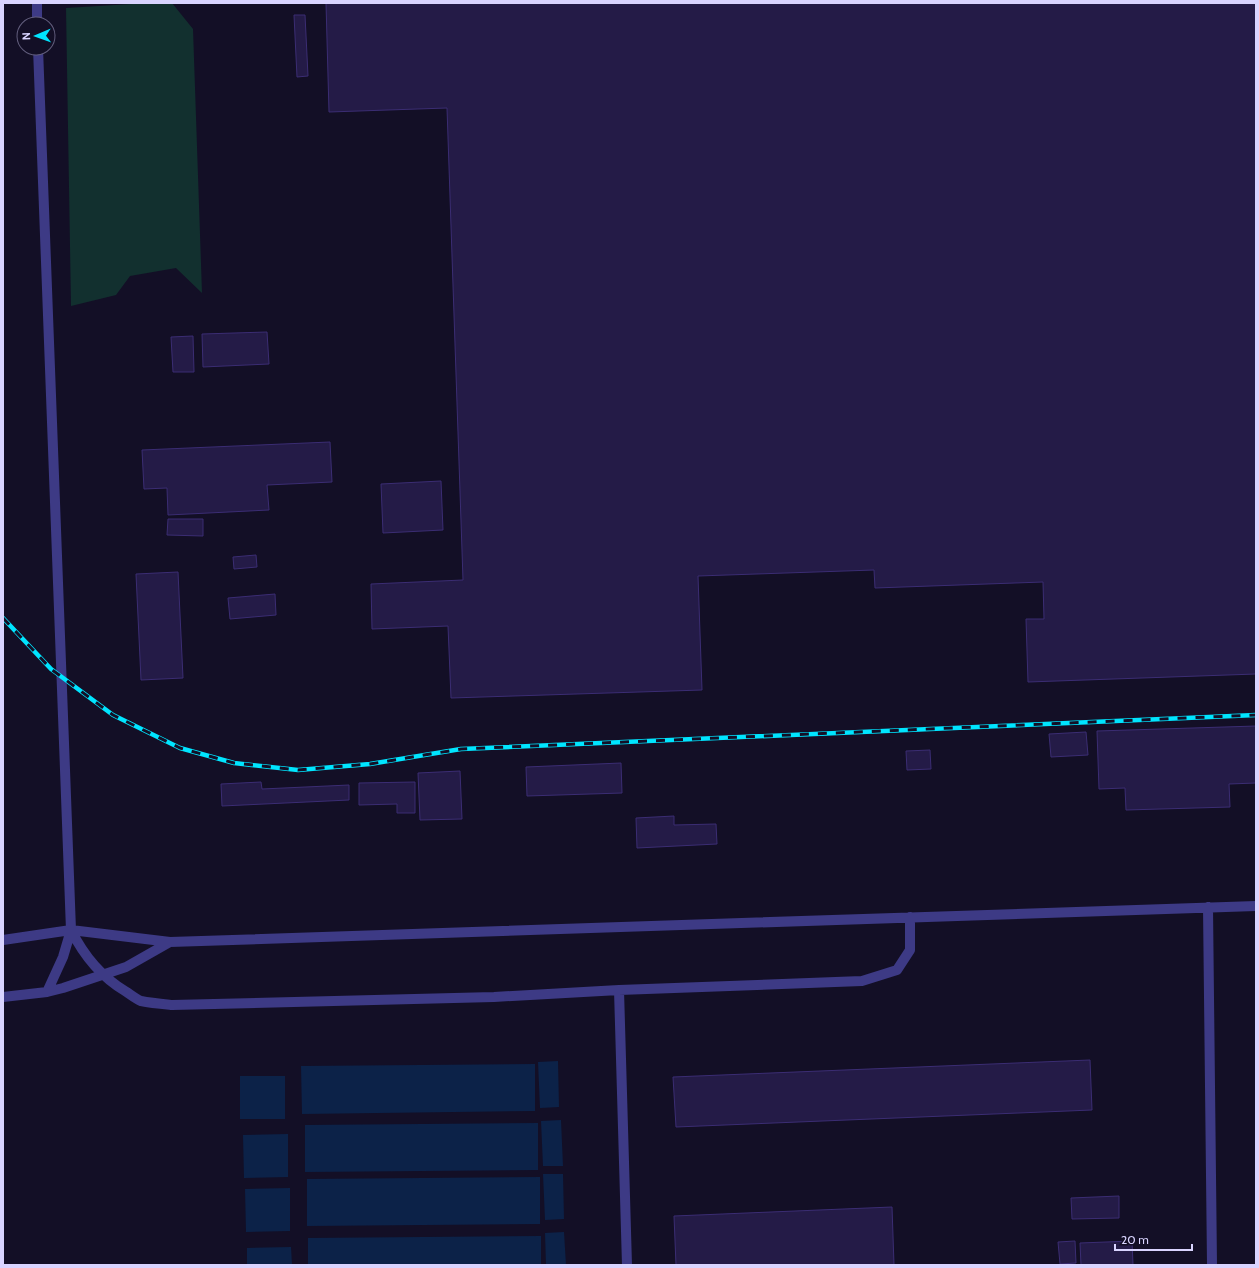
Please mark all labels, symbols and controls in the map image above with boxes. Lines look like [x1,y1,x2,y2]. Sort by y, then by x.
north arrow [16,16,56,56]
text: N [19,32,33,40]
scale bar [1115,1226,1192,1252]
text: 20 m [1121,1232,1149,1247]

